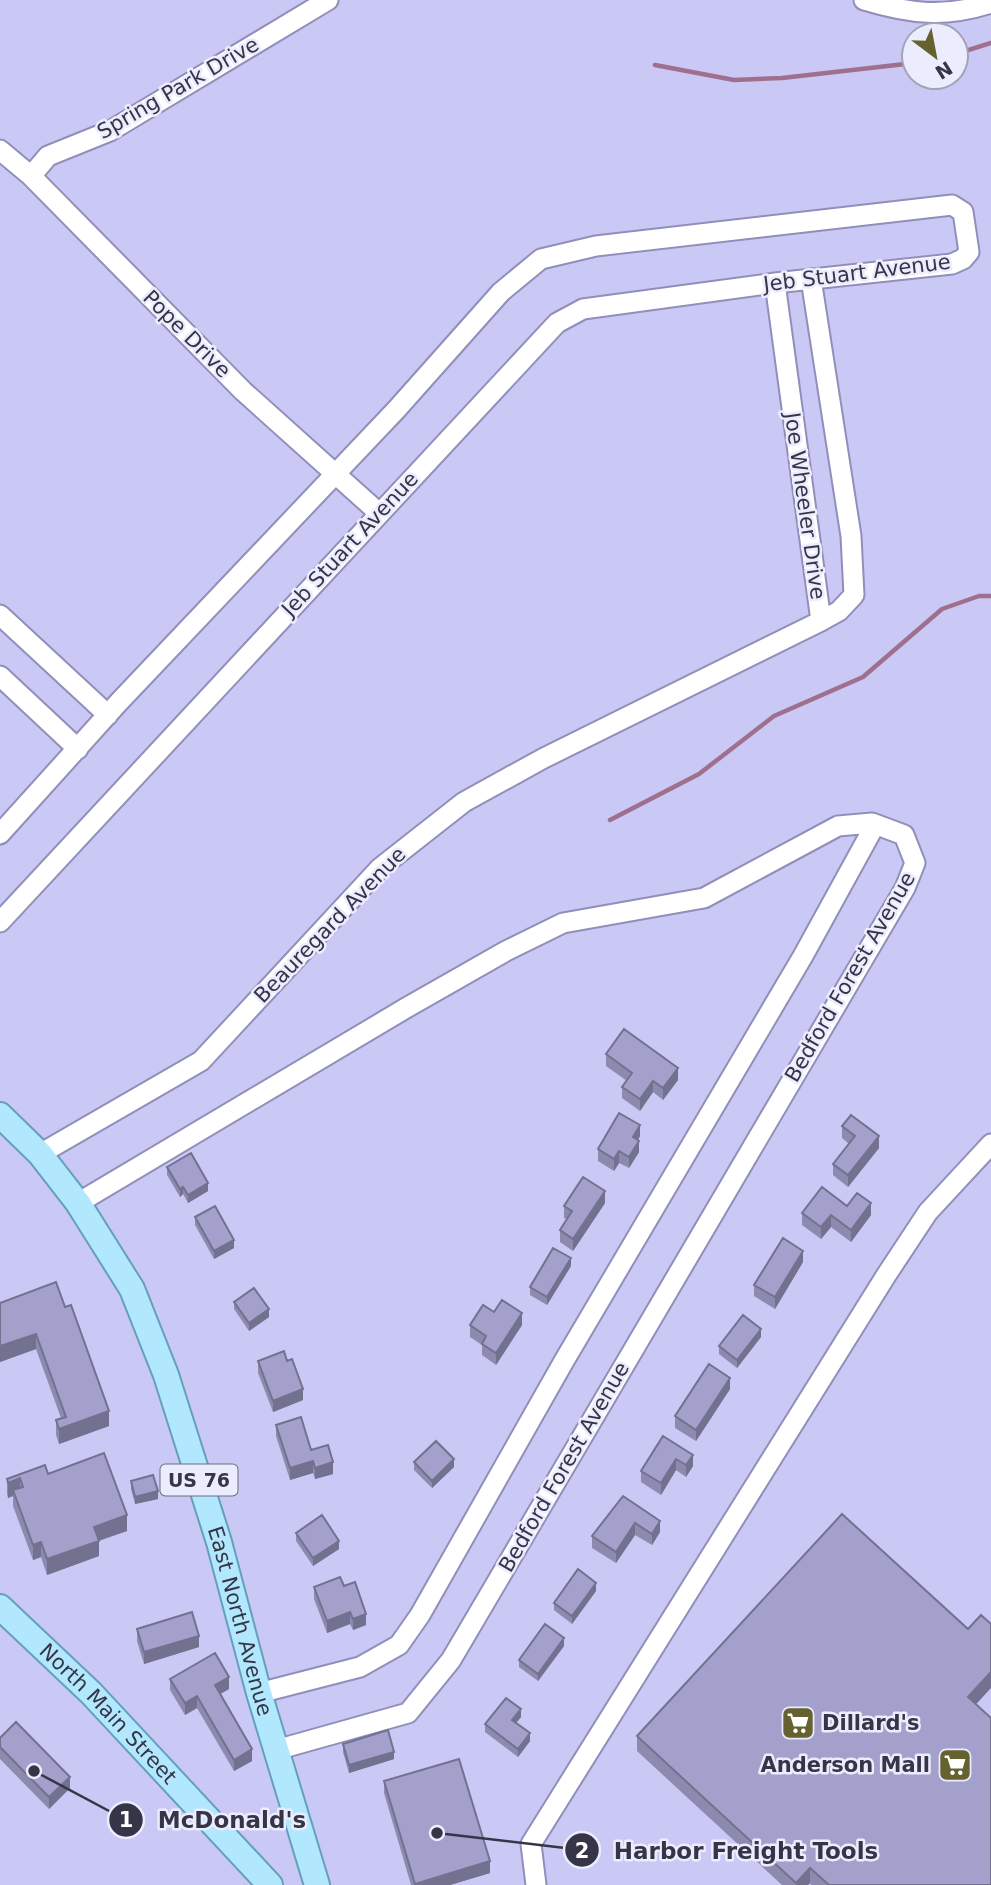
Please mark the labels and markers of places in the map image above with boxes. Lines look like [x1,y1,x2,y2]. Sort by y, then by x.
supermarket icon: Dillard's [779,1704,817,1742]
place label: Dillard's [822,1711,920,1735]
supermarket icon: Anderson Mall [936,1746,974,1784]
place label: Anderson Mall [761,1753,930,1777]
callout: McDonald's [109,1798,320,1842]
callout: Harbor Freight Tools [565,1828,892,1872]

